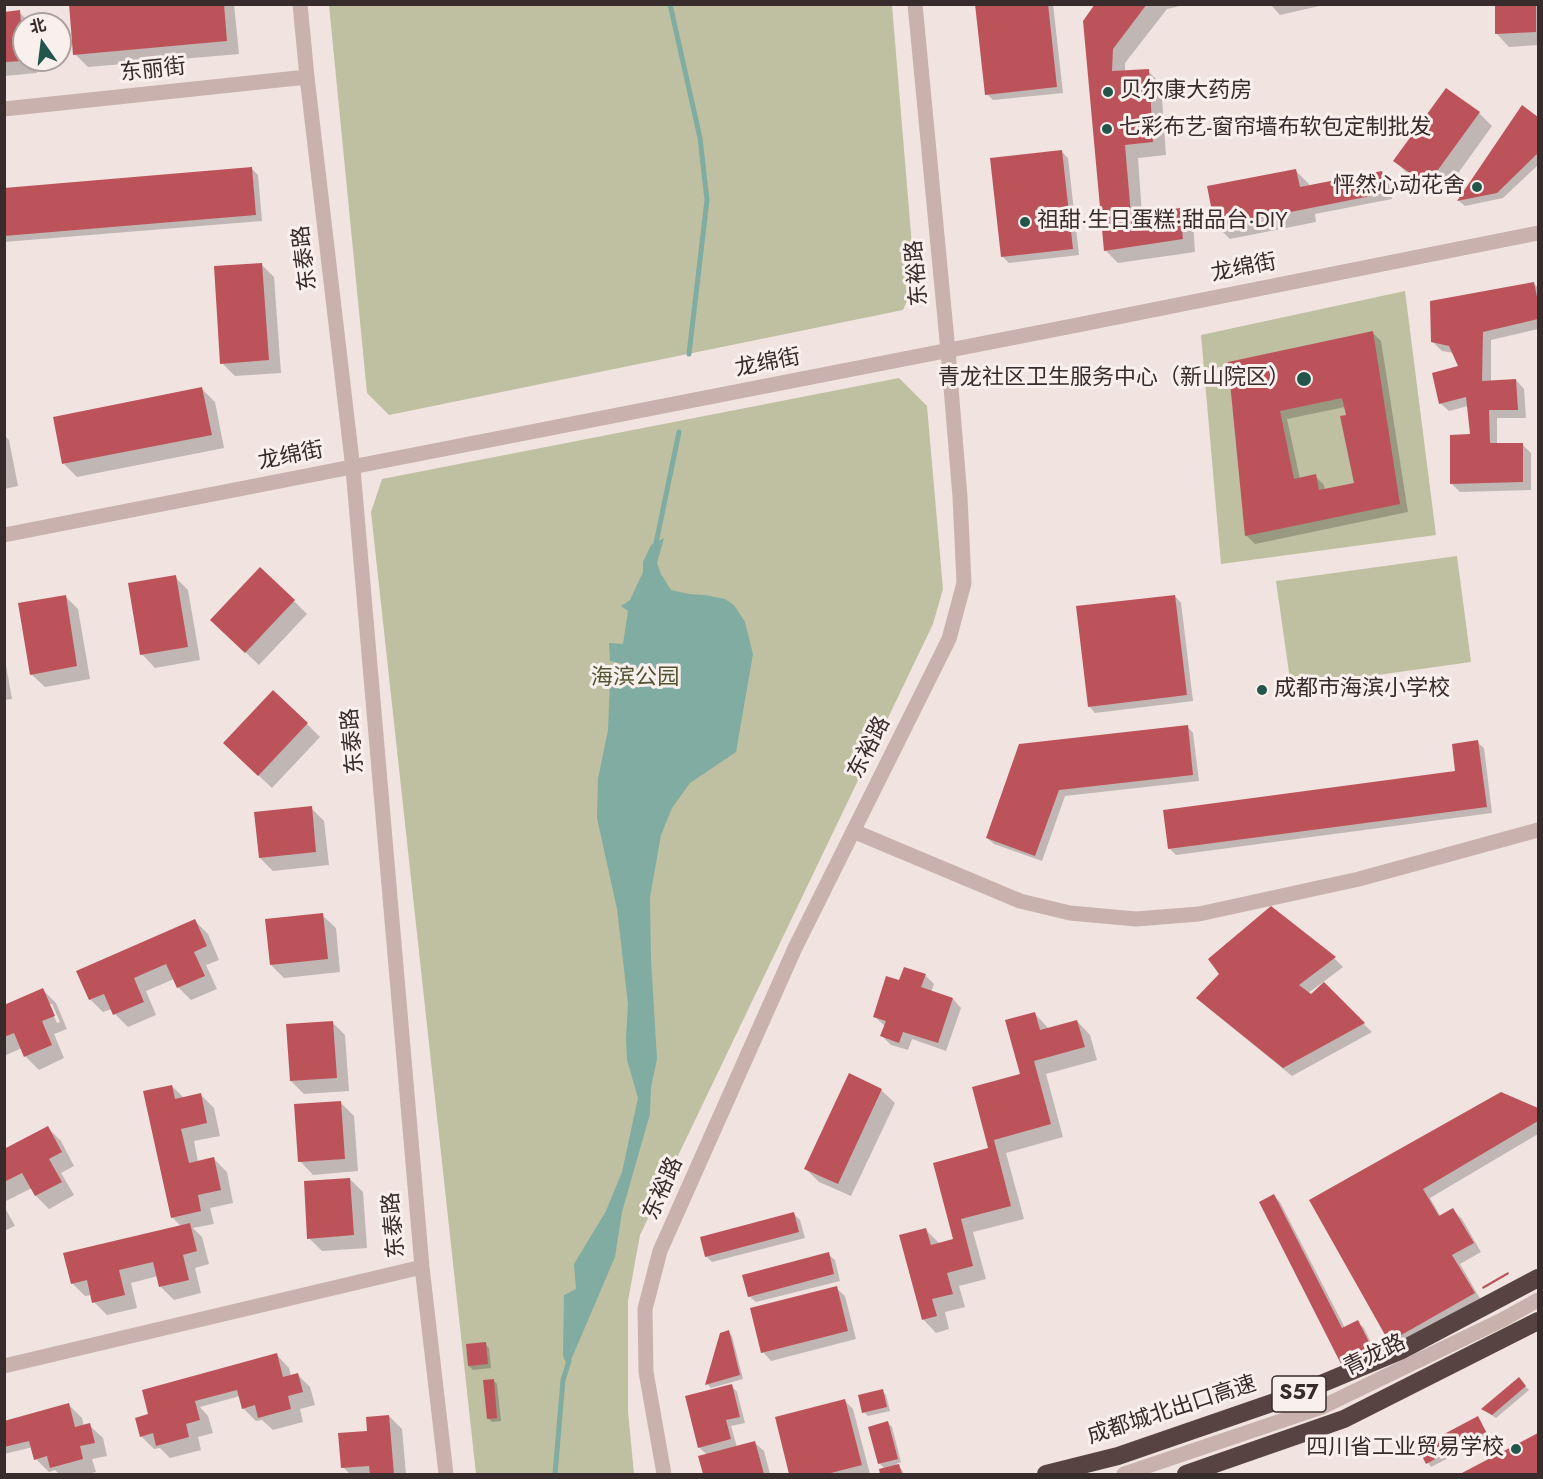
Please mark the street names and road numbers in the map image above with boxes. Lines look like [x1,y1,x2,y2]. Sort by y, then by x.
street label: 东丽街 [119,54,187,88]
street label: 东泰路 [289,224,323,292]
street label: 东裕路 [902,239,934,307]
street label: 龙绵街 [1209,250,1279,288]
street label: 龙绵街 [733,345,803,383]
street label: 龙绵街 [256,438,326,476]
street label: 东泰路 [338,707,370,775]
street label: 东裕路 [843,713,897,783]
street label: 东裕路 [639,1153,689,1225]
street label: 东泰路 [379,1191,411,1259]
street label: 青龙路 [1340,1330,1410,1382]
street label: 成都城北出口高速 [1084,1371,1260,1451]
road number: S57 [1272,1376,1326,1412]

